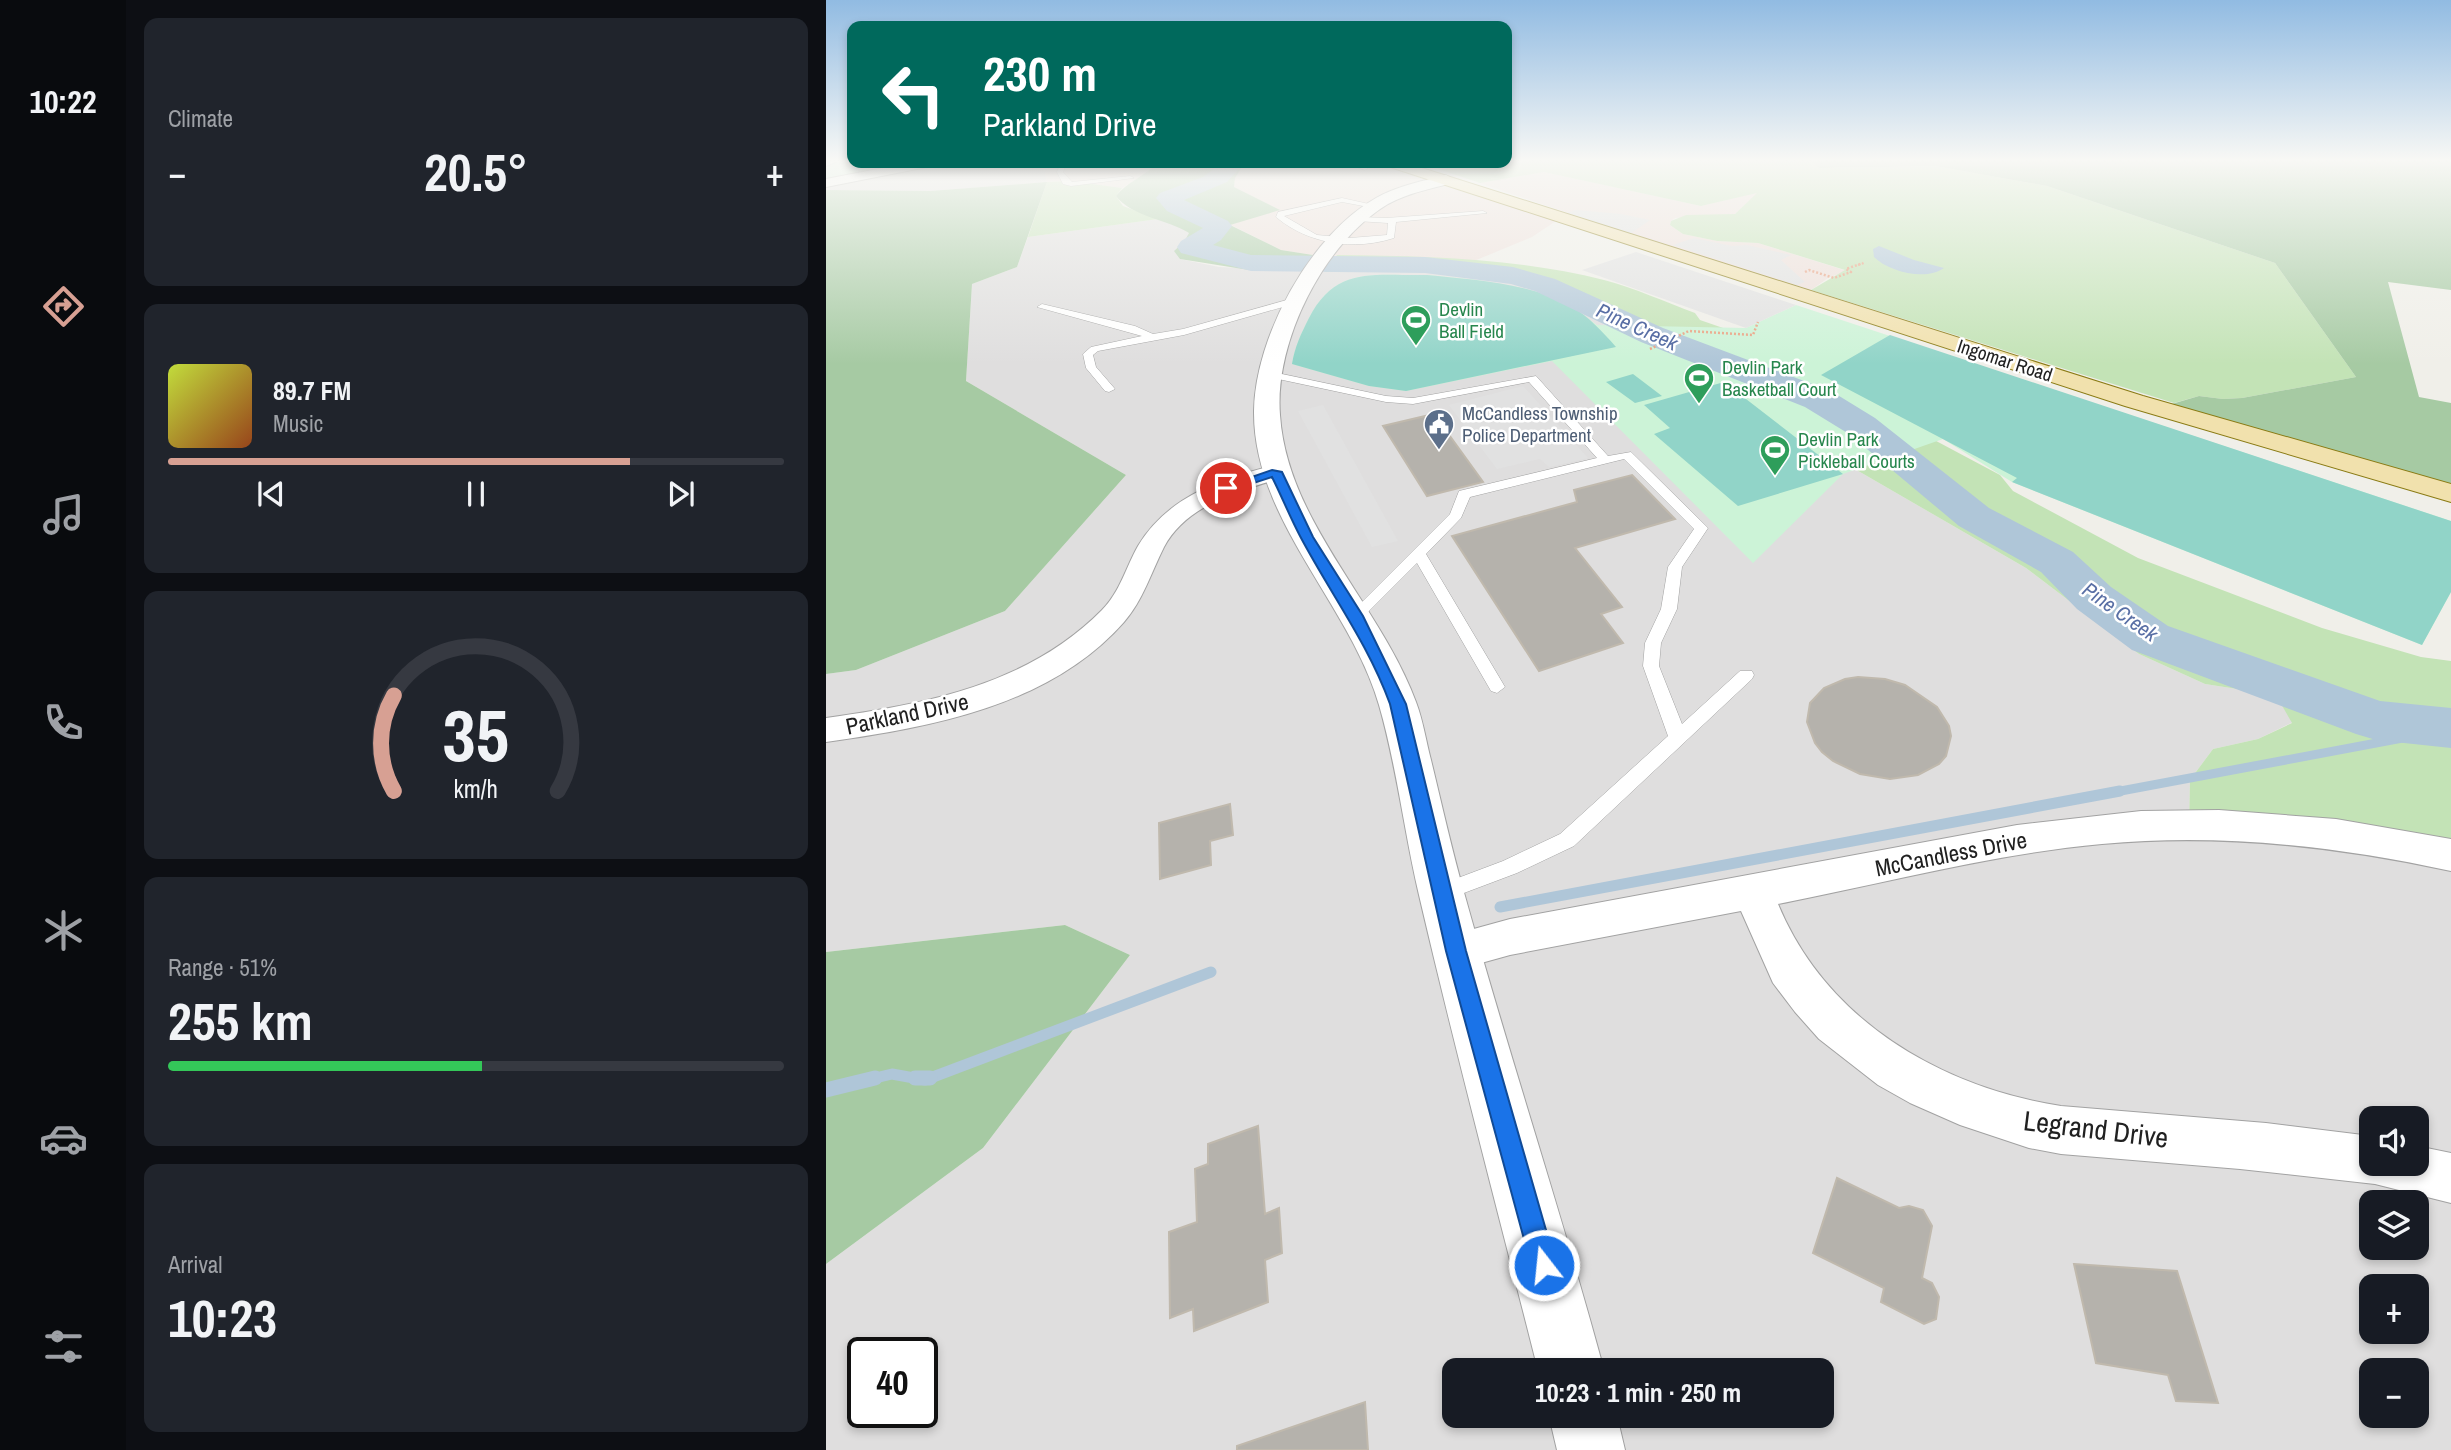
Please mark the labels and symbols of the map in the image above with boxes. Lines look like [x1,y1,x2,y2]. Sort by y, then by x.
place label: Devlin Ball Field [1439,296,1504,344]
water label: Pine Creek [1592,296,1684,358]
sports icon: Devlin Ball Field [1399,303,1433,347]
street label: Ingomar Road [1954,332,2056,388]
place label: Devlin Park Basketball Court [1722,354,1837,402]
sports icon: Devlin Park Basketball Court [1682,361,1716,405]
place label: McCandless Township Police Department [1462,400,1618,448]
public building icon: McCandless Township Police Department [1422,407,1456,451]
place label: Devlin Park Pickleball Courts [1798,426,1915,474]
sports icon: Devlin Park Pickleball Courts [1758,433,1792,477]
pin [1196,458,1256,518]
water label: Pine Creek [2077,575,2165,649]
street label: Parkland Drive [843,685,971,742]
street label: McCandless Drive [1872,824,2029,883]
street label: Legrand Drive [2021,1101,2171,1157]
position arrow [1507,1228,1581,1302]
speed limit sign: 40 [847,1337,938,1428]

